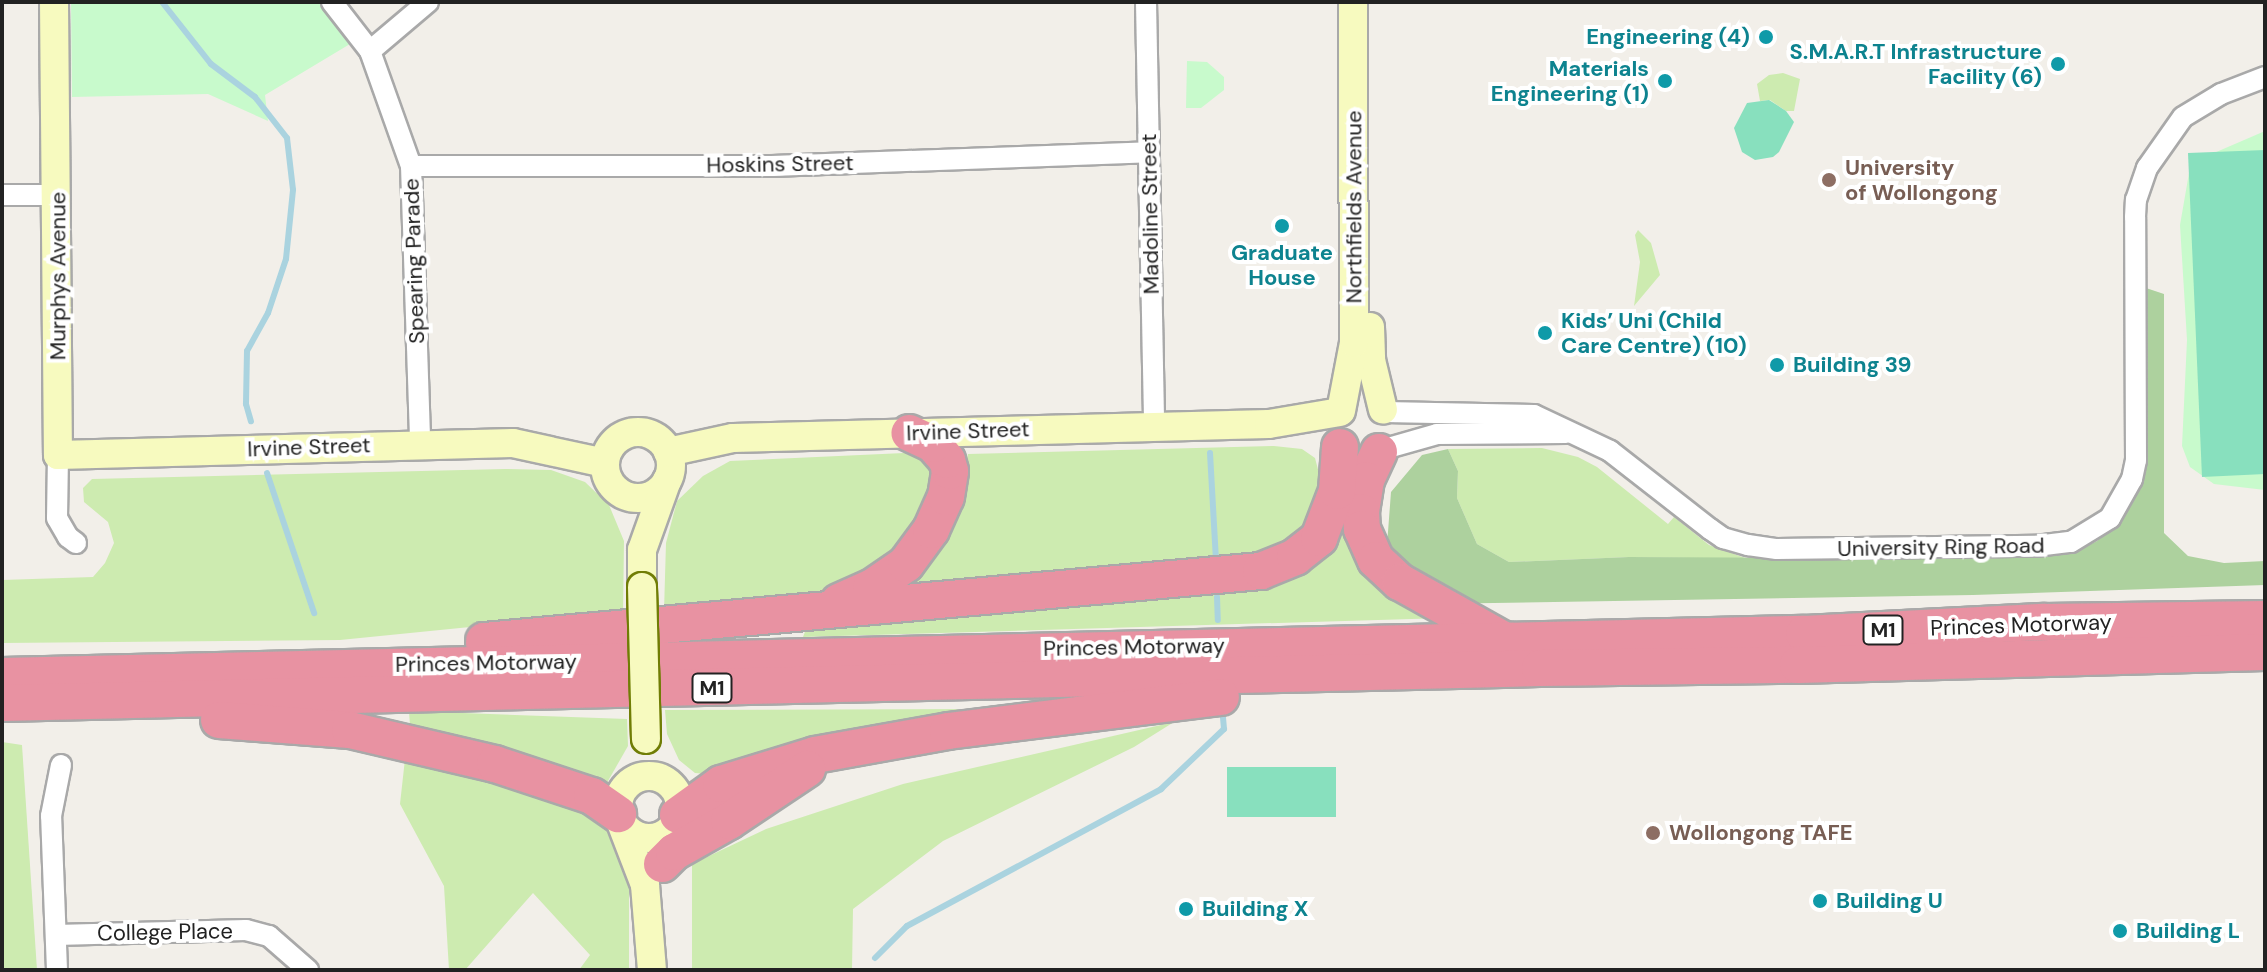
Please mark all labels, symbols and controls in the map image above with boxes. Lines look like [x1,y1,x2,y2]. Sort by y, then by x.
place label: Engineering (4) [1586,24,1750,50]
marker: Engineering (4) [1757,28,1775,46]
place label: S.M.A.R.T Infrastructure Facility (6) [1790,38,2042,90]
place label: Materials Engineering (1) [1491,55,1649,106]
marker: S.M.A.R.T Infrastructure Facility (6) [2049,55,2067,73]
marker: Materials Engineering (1) [1656,72,1674,90]
street label: Northfields Avenue [1341,111,1367,303]
street label: Madoline Street [1135,133,1165,295]
street label: Hoskins Street [706,150,854,178]
place label: University of Wollongong [1845,154,1998,206]
marker: University of Wollongong [1820,171,1838,189]
street label: Spearing Parade [398,178,430,344]
street label: Murphys Avenue [45,192,71,360]
marker: Graduate House [1273,217,1291,235]
place label: Graduate House [1231,239,1333,290]
place label: Kids’ Uni (Child Care Centre) (10) [1561,307,1747,358]
marker: Kids’ Uni (Child Care Centre) (10) [1536,324,1554,342]
place label: Building 39 [1793,352,1911,378]
marker: Building 39 [1768,356,1786,374]
street label: Irvine Street [906,416,1030,446]
street label: Irvine Street [247,432,371,462]
street label: University Ring Road [1837,532,2045,562]
street label: Princes Motorway [1930,609,2112,641]
road number: M1 [1861,614,1905,646]
street label: Princes Motorway [1043,632,1225,662]
street label: Princes Motorway [395,648,577,678]
road number: M1 [690,672,734,704]
place label: Wollongong TAFE [1669,820,1852,846]
marker: Wollongong TAFE [1644,824,1662,842]
place label: Building U [1836,888,1943,914]
marker: Building U [1811,892,1829,910]
place label: Building X [1202,896,1309,922]
marker: Building X [1177,900,1195,918]
street label: College Place [97,918,233,946]
place label: Building L [2136,918,2240,944]
marker: Building L [2111,922,2129,940]

